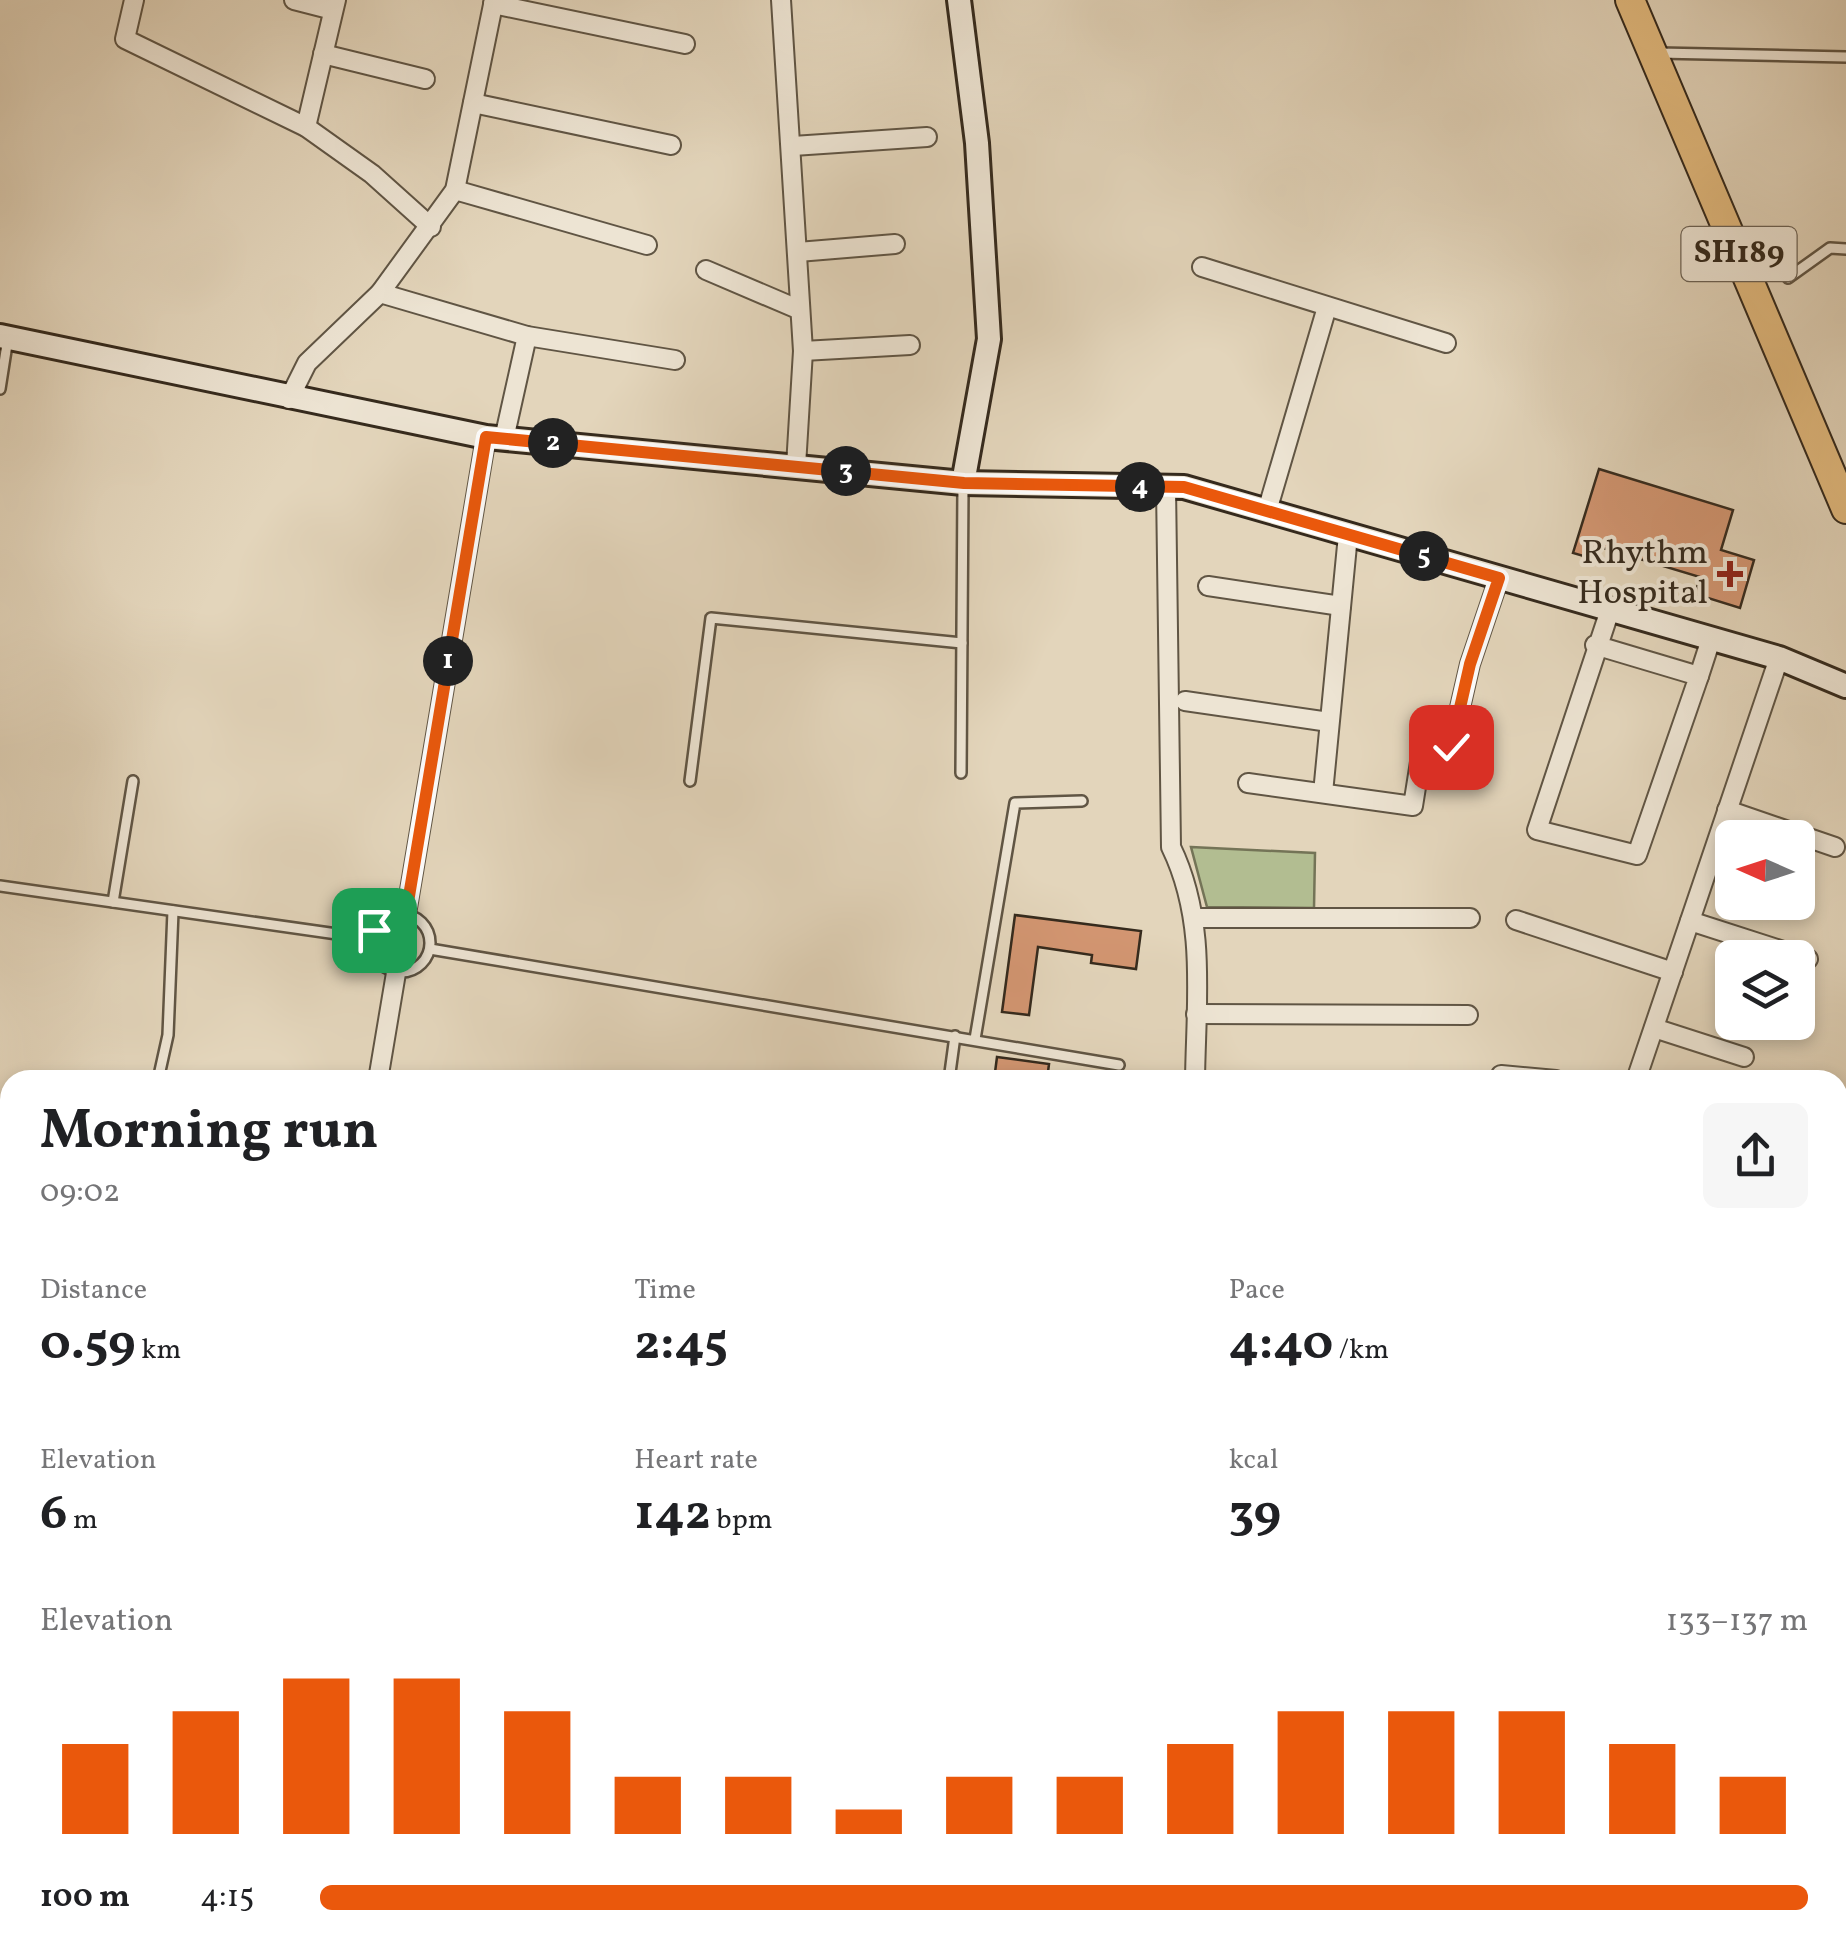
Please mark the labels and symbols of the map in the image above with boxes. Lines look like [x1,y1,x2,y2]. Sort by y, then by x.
road number: SH189 [1682,227,1796,281]
pin: 2 [528,418,578,468]
pin: 3 [821,446,871,496]
pin: 4 [1115,462,1165,512]
place label: Rhythm Hospital [1577,530,1708,618]
pin: 5 [1399,531,1449,581]
marker: Rhythm Hospital [1717,561,1743,587]
pin: 1 [423,636,473,686]
pin [1409,705,1494,790]
north arrow [1715,820,1815,920]
pin [332,888,417,973]

